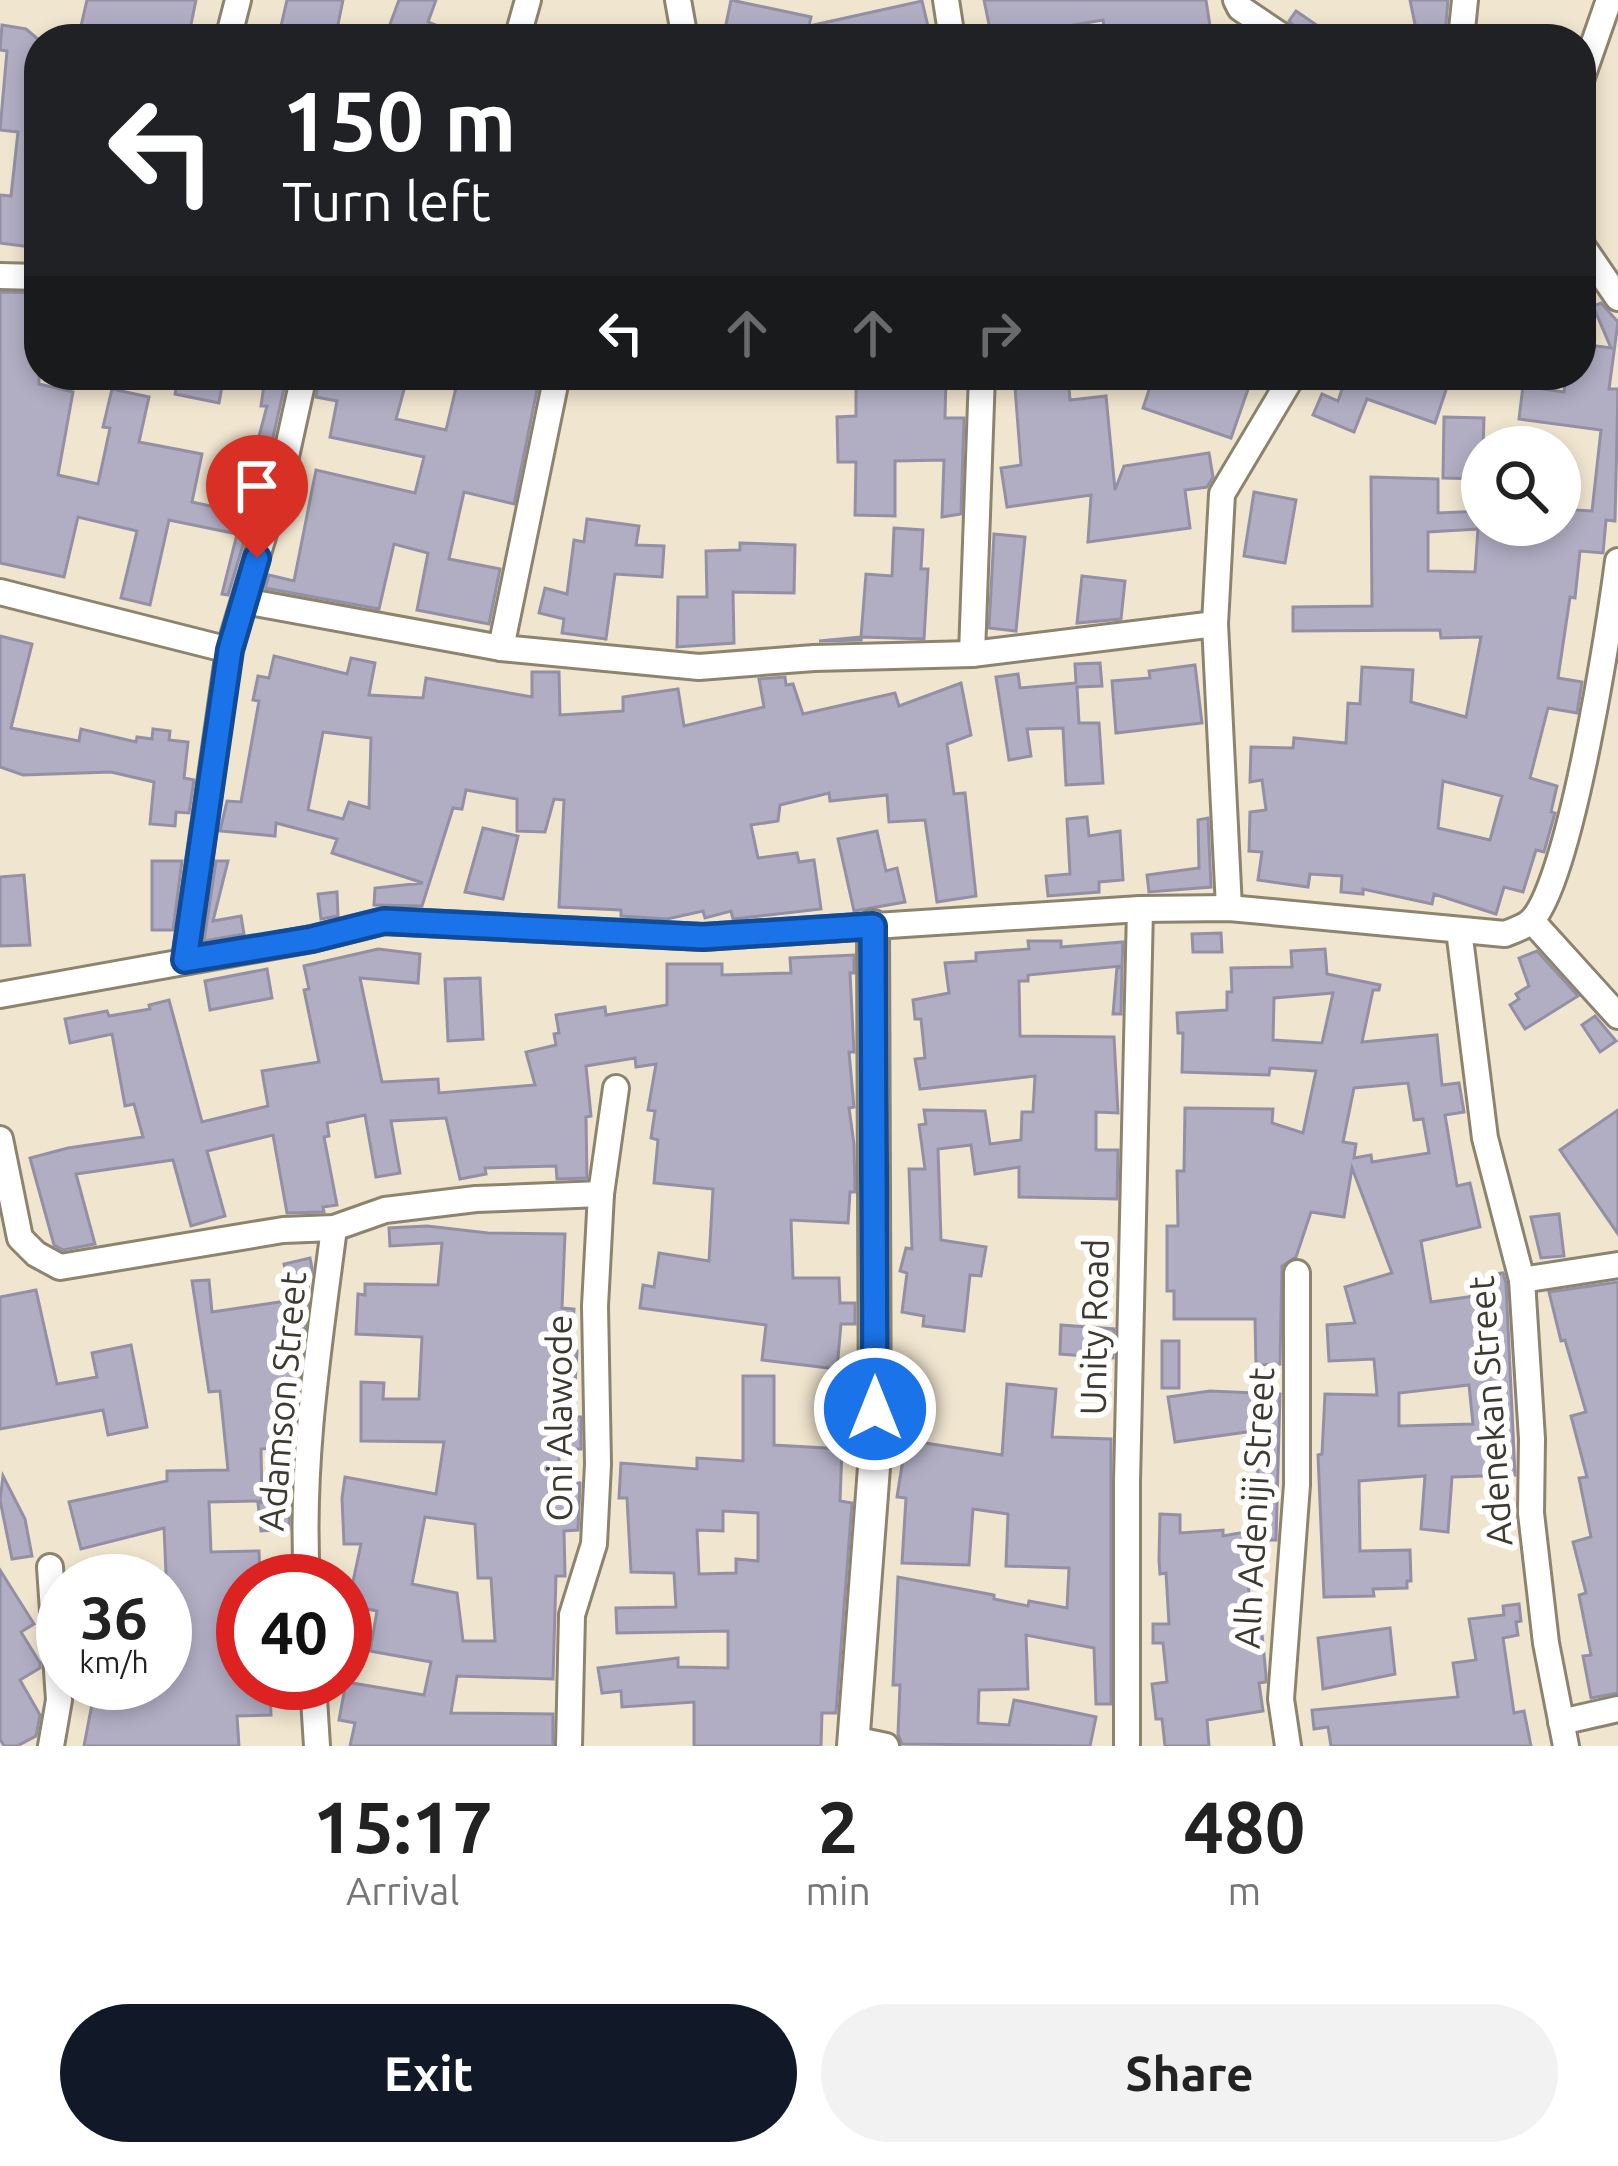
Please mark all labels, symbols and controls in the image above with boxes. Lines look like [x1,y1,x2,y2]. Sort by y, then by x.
icon: left [84,72,240,228]
text: 150 m [282,73,516,167]
text: Turn left [282,171,491,231]
icon: left [588,300,654,366]
icon: ahead [714,300,780,366]
icon: ahead [840,300,906,366]
icon: right [966,300,1032,366]
map controls [1461,426,1581,546]
button: search [1461,426,1581,546]
pin [206,435,308,558]
icon: arrive [224,453,290,519]
street label: Unity Road [1071,1238,1116,1416]
street label: Adamson Street [250,1270,313,1532]
street label: Adenekan Street [1460,1275,1519,1547]
street label: Oni Alawode [538,1315,579,1521]
position arrow [812,1346,938,1472]
street label: Alh Adeniji Street [1226,1366,1281,1650]
speed limit sign: 40 [216,1554,372,1710]
text: 36 [80,1583,148,1650]
text: km/h [79,1645,149,1679]
text: 15:17 [313,1786,493,1867]
text: 2 [818,1786,858,1867]
text: 480 [1183,1786,1305,1867]
text: Arrival [346,1869,460,1912]
text: min [805,1869,871,1912]
text: m [1228,1869,1261,1912]
button: Exit [60,2004,797,2142]
button: Share [821,2004,1558,2142]

